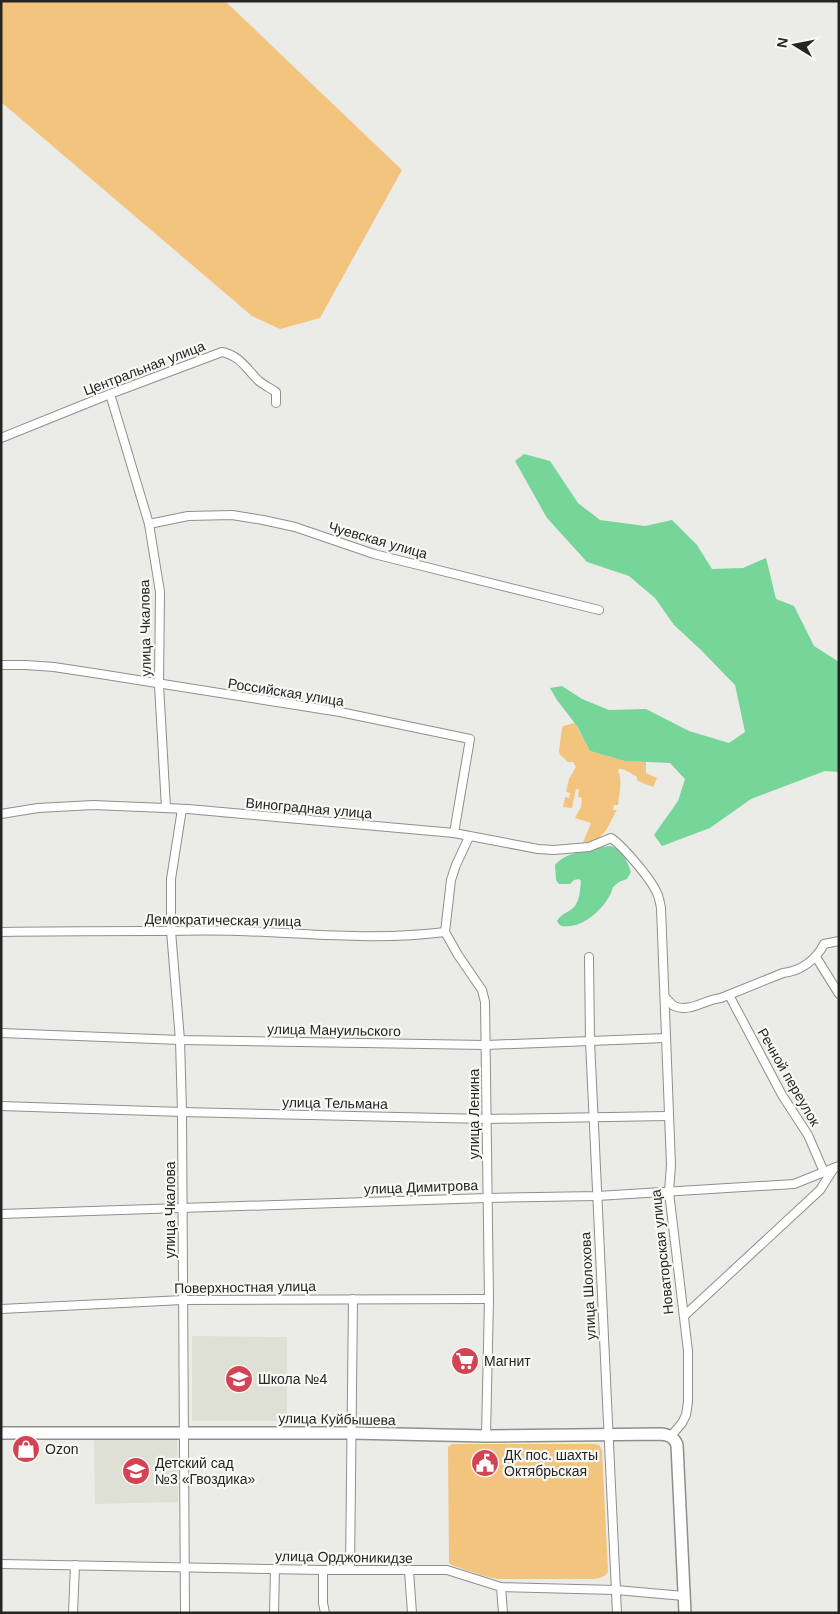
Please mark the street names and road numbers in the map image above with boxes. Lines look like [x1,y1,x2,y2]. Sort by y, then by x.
street label: Центральная улица [81,337,207,399]
street label: Чуевская улица [327,518,430,562]
street label: улица Чкалова [136,579,154,677]
street label: Российская улица [227,675,345,709]
street label: Виноградная улица [245,794,373,822]
street label: Демократическая улица [145,911,302,929]
street label: улица Мануильского [267,1021,401,1039]
street label: Речной переулок [755,1025,824,1130]
street label: улица Ленина [466,1069,482,1159]
street label: улица Тельмана [282,1094,388,1112]
street label: улица Чкалова [162,1161,178,1259]
street label: улица Димитрова [364,1177,479,1197]
street label: Новаторская улица [647,1188,677,1315]
street label: улица Шолохова [577,1231,599,1341]
street label: Поверхностная улица [174,1278,316,1296]
street label: улица Куйбышева [278,1410,396,1428]
street label: улица Орджоникидзе [275,1548,413,1566]

